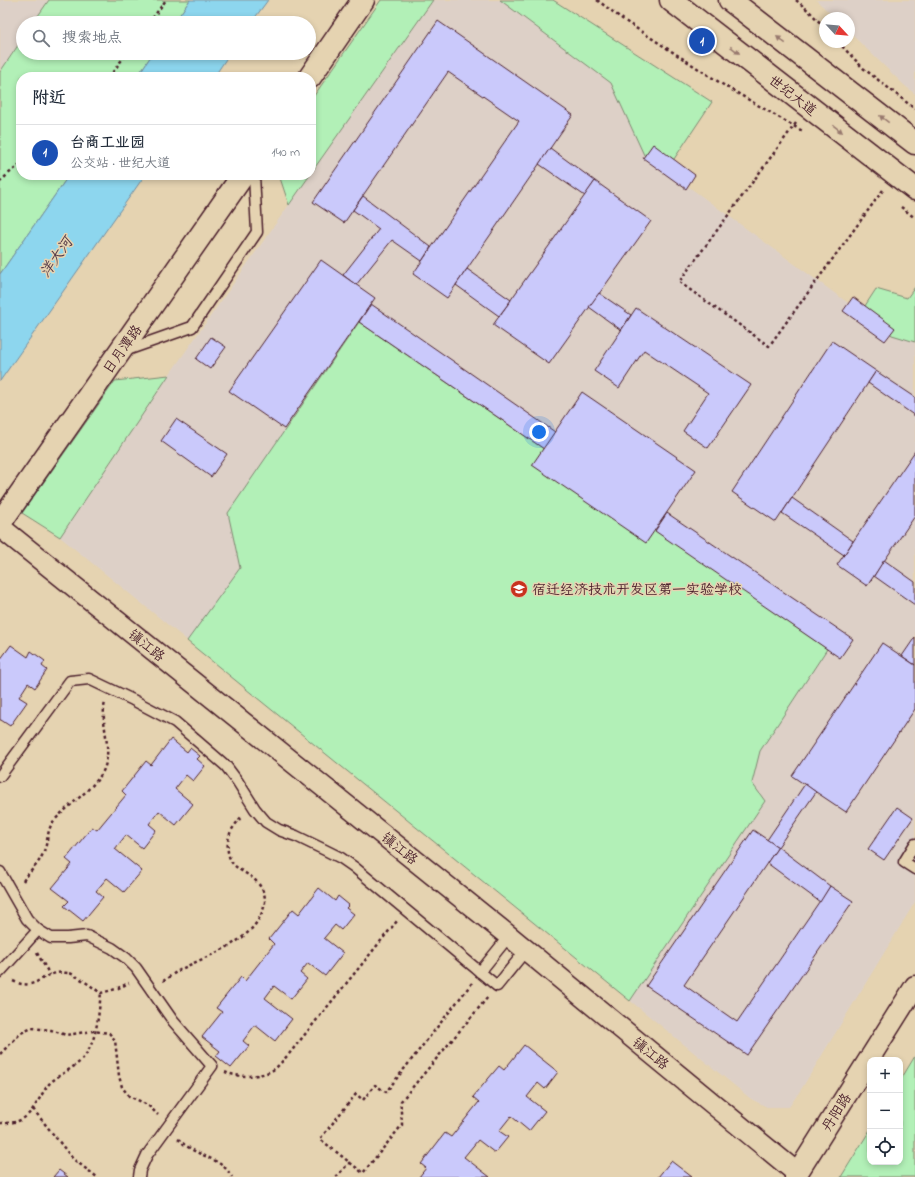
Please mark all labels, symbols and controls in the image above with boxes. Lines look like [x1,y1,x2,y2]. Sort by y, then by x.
north arrow [819,12,855,48]
search box [16,16,316,60]
pin: 1 [689,26,715,56]
icon: search [30,27,52,49]
text: 搜索地点 [62,27,122,49]
one-way arrow [776,35,787,44]
one-way arrow [729,45,740,54]
street label: 世纪大道 [764,71,821,122]
text: 附近 [32,86,66,111]
one-way arrow [879,115,890,124]
one-way arrow [832,125,843,133]
text: 台商工业园 [70,132,145,154]
text: 1 [43,143,47,162]
text: 140 m [272,143,300,162]
text: 公交站 · 世纪大道 [70,154,170,173]
water label: 洋大河 [35,230,80,282]
street label: 日月潭路 [99,321,148,379]
your location [529,422,549,442]
school or university icon: 宿迁经济技术开发区第一实验学校 [509,579,529,599]
place label: 宿迁经济技术开发区第一实验学校 [532,580,742,601]
street label: 镇江路 [123,625,169,668]
street label: 镇江路 [376,828,422,871]
street label: 镇江路 [627,1033,673,1076]
map controls [867,1057,903,1165]
button: + [867,1057,903,1093]
street label: 丹阳路 [817,1089,857,1136]
button: − [867,1093,903,1129]
button: locate [867,1129,903,1165]

